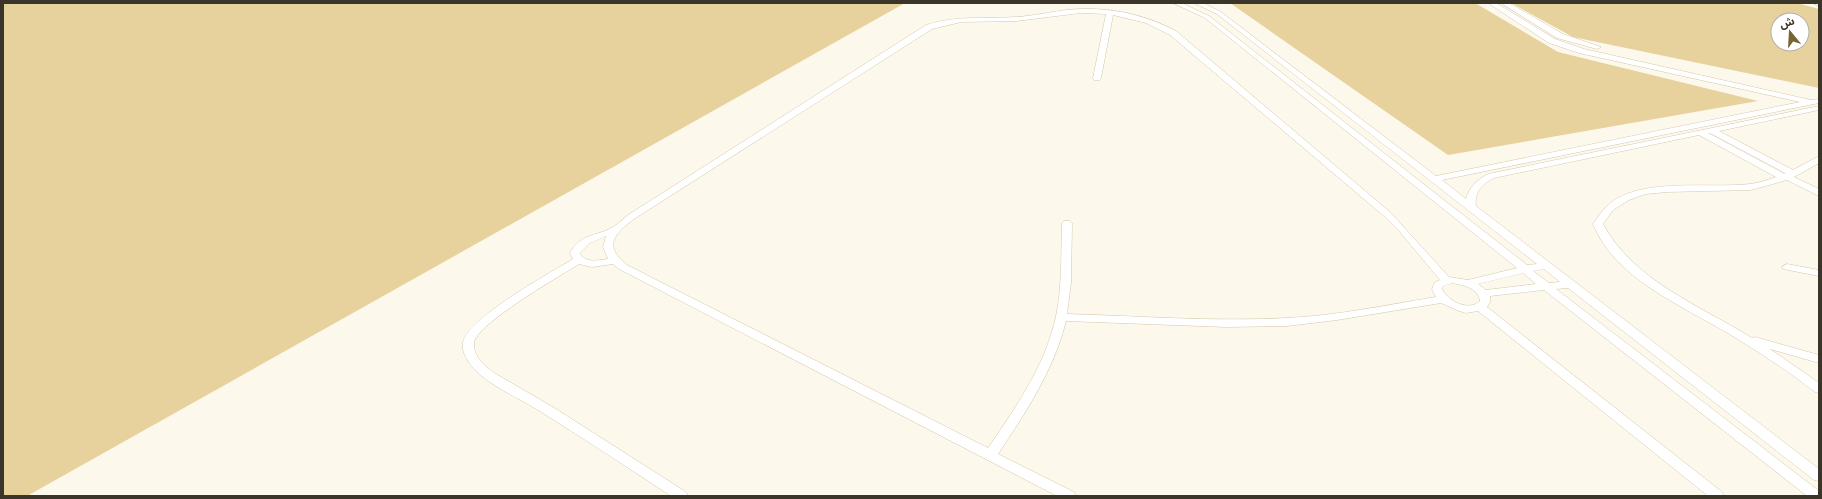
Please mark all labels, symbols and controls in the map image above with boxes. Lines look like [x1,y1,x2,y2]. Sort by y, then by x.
north arrow [1770,12,1810,52]
text: ش [1778,14,1796,31]

